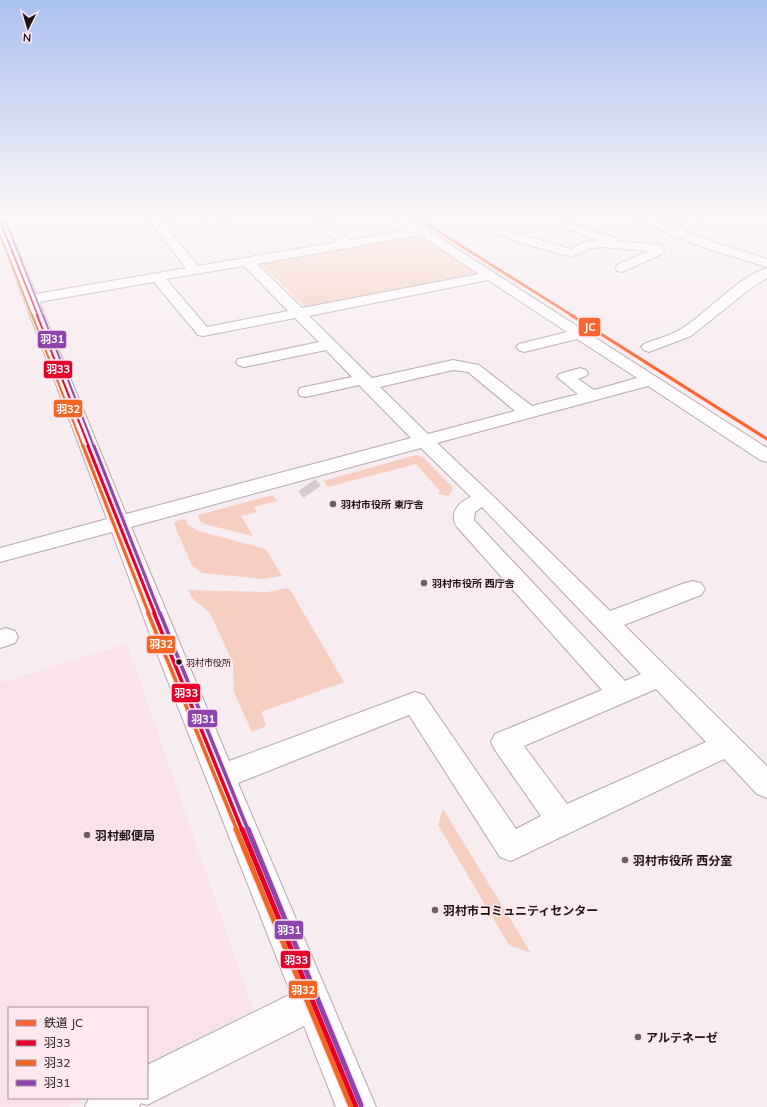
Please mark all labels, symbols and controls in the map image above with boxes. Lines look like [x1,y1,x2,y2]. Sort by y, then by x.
north arrow [8,8,48,48]
text: N [22,31,32,45]
line badge: JC [578,317,601,337]
text: JC [584,320,596,334]
line badge: 羽31 [37,330,67,349]
text: 羽31 [40,332,64,346]
line badge: 羽33 [43,360,73,379]
text: 羽33 [46,362,70,376]
line badge: 羽32 [53,399,83,418]
text: 羽32 [56,402,80,416]
place label: 羽村市役所 東庁舎 [340,498,424,511]
marker: 羽村市役所 東庁舎 [328,499,338,509]
place label: 羽村市役所 西庁舎 [431,577,515,590]
marker: 羽村市役所 西庁舎 [419,578,429,588]
line badge: 羽32 [146,635,176,654]
text: 羽32 [149,637,173,651]
marker: 羽村市役所 [174,657,184,667]
place label: 羽村市役所 [186,657,231,668]
line badge: 羽33 [171,683,201,703]
text: 羽33 [174,686,198,700]
line badge: 羽31 [187,709,218,728]
text: 羽31 [191,712,215,726]
place label: 羽村郵便局 [95,828,155,843]
marker: 羽村郵便局 [82,830,92,840]
place label: 羽村市役所 西分室 [633,853,732,868]
marker: 羽村市役所 西分室 [620,855,630,865]
place label: 羽村市コミュニティセンター [443,903,598,918]
marker: 羽村市コミュニティセンター [430,905,440,915]
line badge: 羽31 [274,920,304,940]
text: 羽31 [277,923,301,937]
line badge: 羽33 [280,950,311,969]
text: 羽33 [284,953,308,967]
line badge: 羽32 [288,980,318,999]
text: 羽32 [291,983,315,997]
legend [8,1007,148,1099]
text: 鉄道 JC [44,1015,83,1030]
place label: アルテネーゼ [646,1030,718,1045]
marker: アルテネーゼ [633,1032,643,1042]
text: 羽33 [44,1035,70,1050]
text: 羽32 [44,1055,70,1070]
text: 羽31 [44,1075,70,1090]

